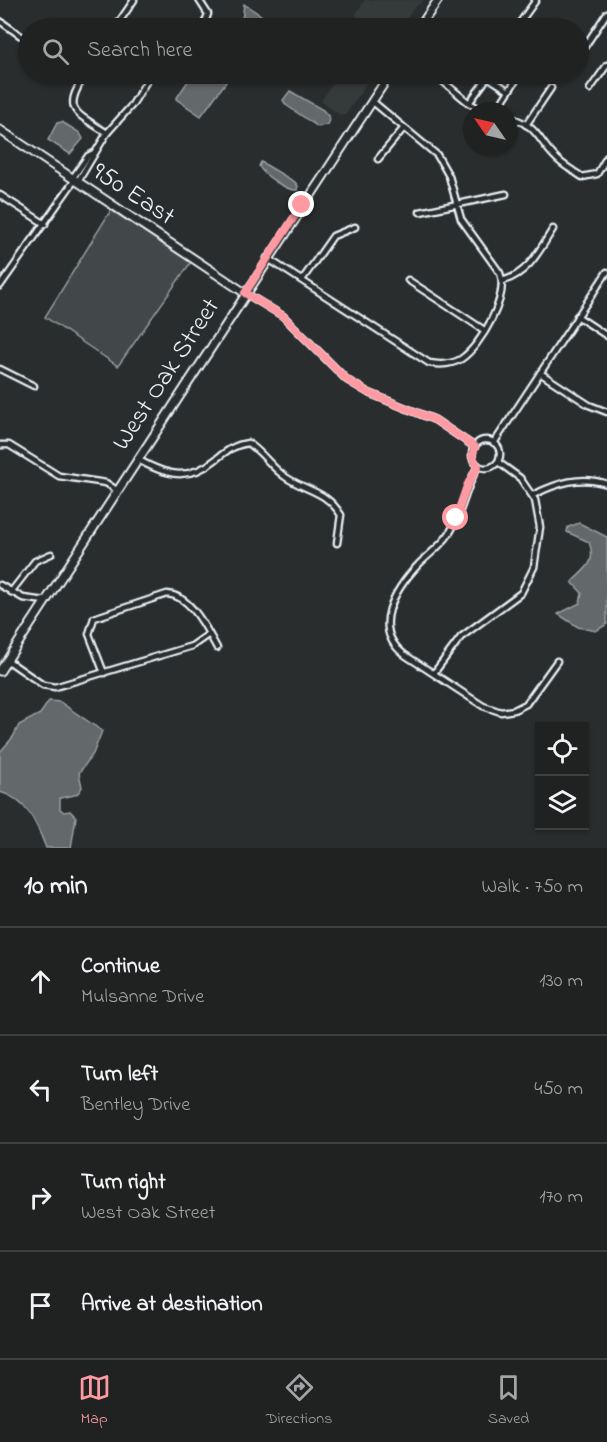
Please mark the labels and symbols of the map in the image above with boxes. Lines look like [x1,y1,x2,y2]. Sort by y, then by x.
north arrow [463,102,517,156]
street label: 950 East [84,154,182,236]
route end [288,191,314,217]
street label: West Oak Street [103,291,231,459]
route start [442,504,468,530]

